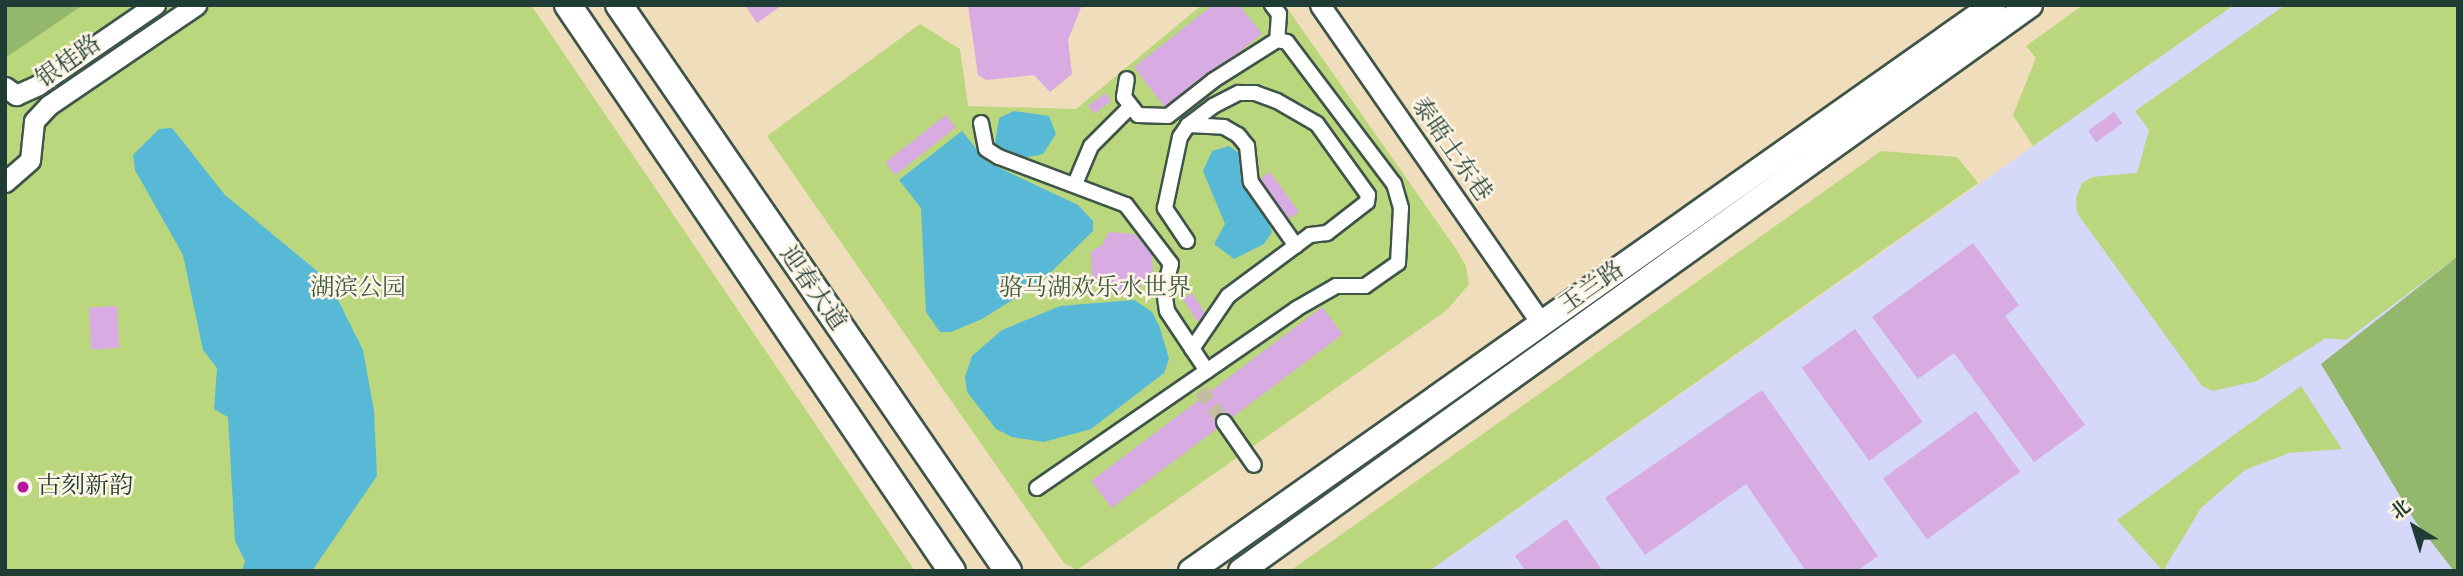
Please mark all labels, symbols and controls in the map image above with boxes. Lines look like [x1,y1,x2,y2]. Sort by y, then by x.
street label: 银桂路 [31,30,107,94]
street label: 泰晤士东巷 [1405,93,1497,207]
street label: 迎春大道 [773,241,851,337]
street label: 玉兰路 [1554,256,1630,320]
park label: 湖滨公园 [310,275,406,303]
park label: 骆马湖欢乐水世界 [999,275,1191,303]
place label: 古刻新韵 [37,473,133,501]
marker: 古刻新韵 [15,479,31,495]
north arrow [2379,492,2449,562]
text: 北 [2386,495,2416,526]

